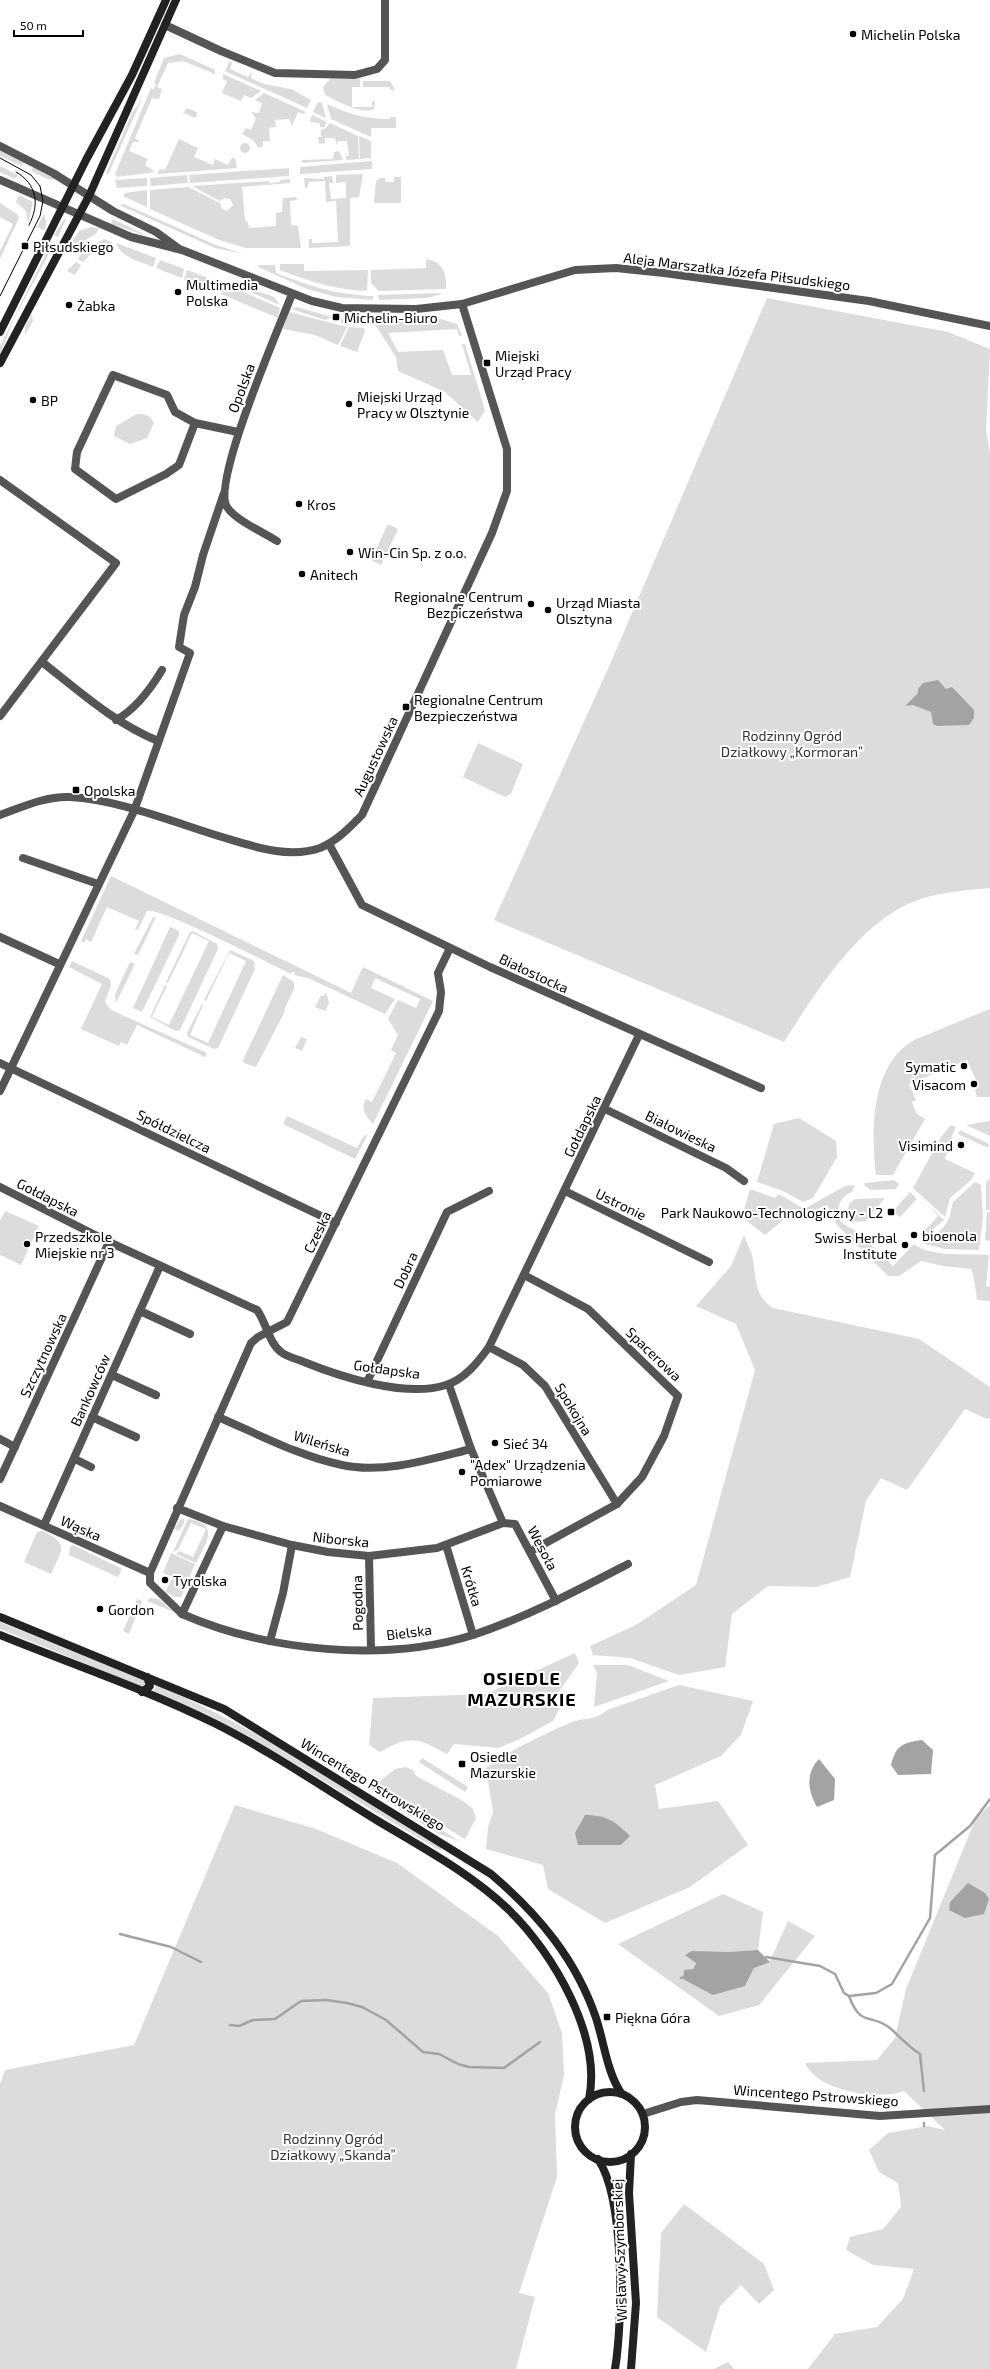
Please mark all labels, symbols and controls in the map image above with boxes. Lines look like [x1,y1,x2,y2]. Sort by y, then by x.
scale bar [14,12,83,38]
text: 50 m [20,18,47,32]
place label: Michelin Polska [861,26,960,43]
marker: Michelin Polska [848,29,858,39]
place label: Piłsudskiego [33,238,113,255]
marker: Piłsudskiego [20,241,30,251]
street label: Aleja Marszałka Józefa Piłsudskiego [623,249,851,293]
place label: Multimedia Polska [186,276,258,309]
marker: Multimedia Polska [173,287,183,297]
place label: Żabka [77,297,115,314]
marker: Żabka [64,300,74,310]
place label: Michelin-Biuro [344,309,438,326]
marker: Michelin-Biuro [331,312,341,322]
place label: Miejski Urząd Pracy [495,347,572,380]
marker: Miejski Urząd Pracy [482,358,492,368]
street label: Opolska [224,361,258,415]
place label: Miejski Urząd Pracy w Olsztynie [357,388,469,421]
place label: BP [41,392,58,409]
marker: BP [28,395,38,405]
marker: Miejski Urząd Pracy w Olsztynie [344,399,354,409]
place label: Kros [307,496,336,513]
marker: Kros [294,499,304,509]
place label: Win-Cin Sp. z o.o. [358,544,467,561]
marker: Win-Cin Sp. z o.o. [345,547,355,557]
place label: Anitech [310,566,358,583]
marker: Anitech [297,569,307,579]
place label: Regionalne Centrum Bezpiczeństwa [394,588,523,621]
place label: Urząd Miasta Olsztyna [556,594,640,627]
marker: Regionalne Centrum Bezpiczeństwa [526,599,536,609]
marker: Urząd Miasta Olsztyna [543,605,553,615]
place label: Regionalne Centrum Bezpieczeństwa [414,691,543,724]
marker: Regionalne Centrum Bezpieczeństwa [401,702,411,712]
street label: Augustowska [349,713,401,799]
park label: Rodzinny Ogród Działkowy „Kormoran” [721,727,863,760]
place label: Opolska [84,782,136,799]
marker: Opolska [71,785,81,795]
street label: Białostocka [497,950,571,996]
place label: Symatic [905,1058,956,1075]
marker: Symatic [959,1061,969,1071]
place label: Visacom [912,1076,966,1093]
marker: Visacom [969,1079,979,1089]
street label: Gołdapska [560,1092,604,1160]
street label: Spółdzielcza [134,1106,214,1156]
street label: Białowieska [643,1107,719,1155]
place label: Visimind [899,1137,953,1154]
marker: Visimind [956,1140,966,1150]
street label: Gołdapska [14,1174,82,1220]
street label: Ustronie [593,1184,649,1224]
place label: Park Naukowo-Technologiczny - L2 [661,1204,883,1221]
marker: Park Naukowo-Technologiczny - L2 [886,1207,896,1217]
street label: Czeska [300,1208,334,1256]
place label: bioenola [922,1227,977,1244]
place label: Przedszkole Miejskie nr 3 [35,1228,114,1261]
place label: Swiss Herbal Institute [815,1229,898,1262]
marker: bioenola [909,1230,919,1240]
marker: Przedszkole Miejskie nr 3 [22,1239,32,1249]
marker: Swiss Herbal Institute [900,1240,910,1250]
street label: Dobra [389,1249,421,1291]
street label: Szczytnowska [16,1310,70,1400]
street label: Spacerowa [623,1323,685,1385]
street label: Bankowców [67,1351,114,1429]
street label: Gołdapska [353,1356,421,1382]
street label: Spokojna [552,1380,596,1438]
street label: Wileńska [292,1426,352,1460]
place label: Sieć 34 [503,1435,548,1452]
marker: Sieć 34 [490,1438,500,1448]
place label: "Adex" Urządzenia Pomiarowe [470,1456,586,1489]
marker: "Adex" Urządzenia Pomiarowe [457,1467,467,1477]
street label: Wąska [58,1512,104,1544]
street label: Wesoła [524,1523,562,1573]
street label: Niborska [312,1528,370,1550]
street label: Krótka [458,1564,486,1608]
place label: Tyrolska [173,1572,227,1589]
marker: Tyrolska [160,1575,170,1585]
street label: Pogodna [348,1575,366,1631]
place label: Gordon [108,1601,154,1618]
marker: Gordon [95,1604,105,1614]
street label: Bielska [385,1621,433,1643]
district label: OSIEDLE MAZURSKIE [467,1667,577,1710]
street label: Wincentego Pstrowskiego [298,1734,448,1834]
place label: Osiedle Mazurskie [470,1748,536,1781]
marker: Osiedle Mazurskie [457,1759,467,1769]
place label: Piękna Góra [615,2009,690,2026]
marker: Piękna Góra [602,2012,612,2022]
street label: Wincentego Pstrowskiego [733,2081,899,2109]
park label: Rodzinny Ogród Działkowy „Skanda” [270,2130,396,2163]
street label: Wisławy Szymborskiej [608,2178,630,2322]

